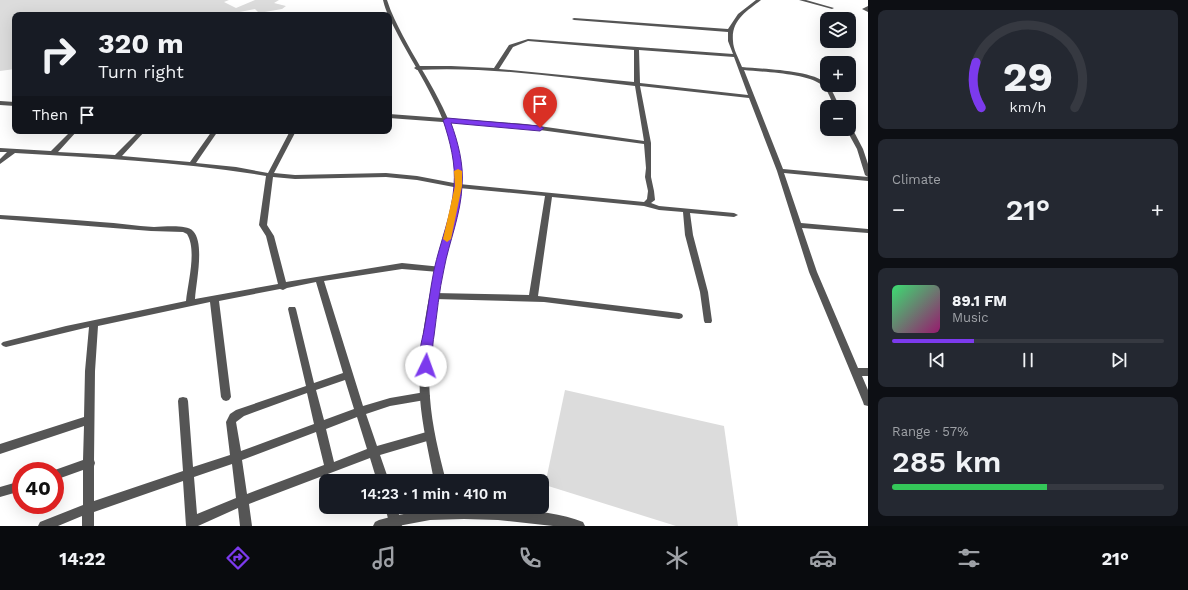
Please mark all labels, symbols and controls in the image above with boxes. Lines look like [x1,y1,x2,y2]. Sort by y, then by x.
map controls [820,12,856,136]
button: layers [820,12,856,48]
text: 320 m [98,27,184,60]
icon: right [32,28,84,80]
text: 29 [1003,51,1053,100]
button: + [820,56,856,92]
text: Turn right [98,61,184,82]
pin [523,87,557,128]
icon: arrive [529,93,551,115]
text: km/h [1010,98,1046,114]
button: − [820,100,856,136]
icon: arrive [76,104,98,126]
text: Then [32,106,68,124]
text: Climate [892,172,941,187]
text: 21° [1006,192,1050,227]
text: − [892,197,905,222]
text: + [1151,197,1164,222]
text: 89.1 FM [952,292,1007,310]
text: Music [952,310,989,325]
position arrow [405,345,447,387]
icon: previous [926,349,948,371]
icon: pause [1017,349,1039,371]
icon: next [1108,349,1130,371]
text: Range · 57% [892,424,968,439]
text: 285 km [892,444,1001,479]
speed limit sign: 40 [12,462,64,514]
text: 14:23 · 1 min · 410 m [361,485,507,503]
icon: directions [224,544,252,572]
icon: music [370,544,398,572]
icon: phone [516,544,544,572]
icon: climate [663,544,691,572]
icon: car [809,544,837,572]
icon: filters [955,544,983,572]
text: 14:22 [59,548,105,569]
text: 21° [1101,548,1129,569]

